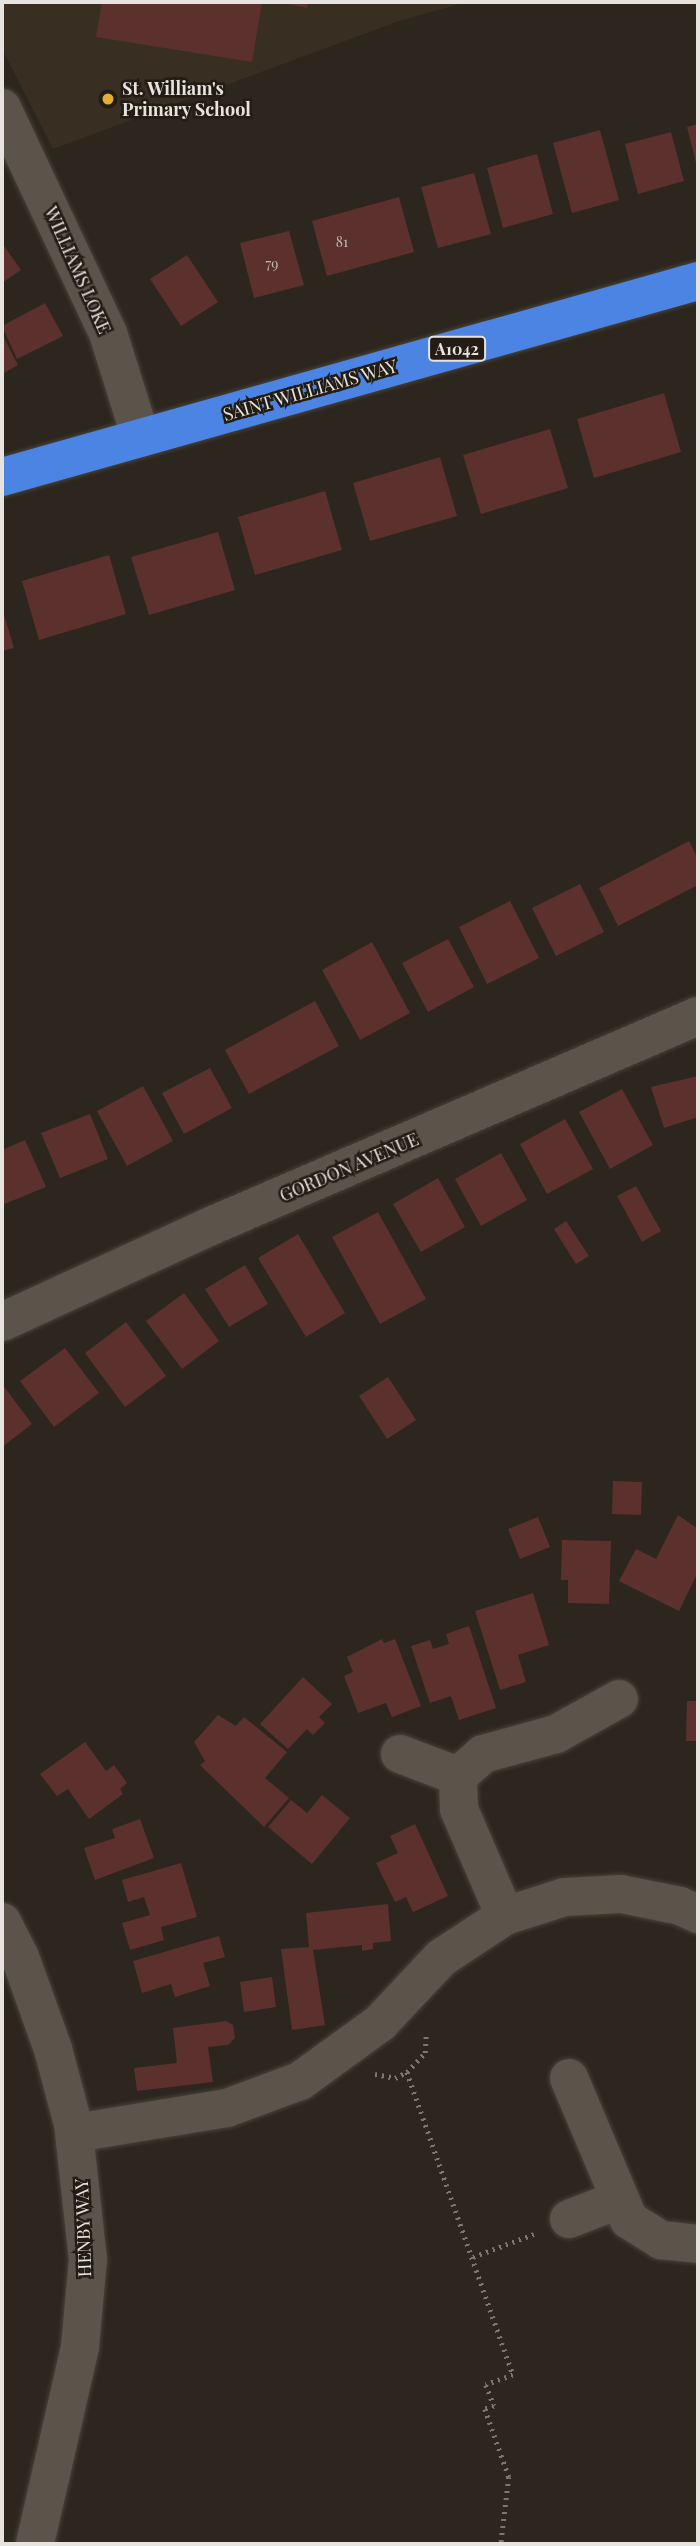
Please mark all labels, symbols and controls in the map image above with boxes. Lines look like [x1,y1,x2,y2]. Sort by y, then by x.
place label: St. William's Primary School [122,78,251,120]
marker: St. William's Primary School [100,91,116,107]
street label: WILLIAMS LOKE [40,203,116,337]
house number: 81 [336,234,348,250]
house number: 79 [266,256,278,272]
road number: A1042 [427,336,487,362]
street label: SAINT WILLIAMS WAY [220,355,400,425]
street label: GORDON AVENUE [276,1128,422,1206]
street label: HENBY WAY [70,2178,96,2278]

